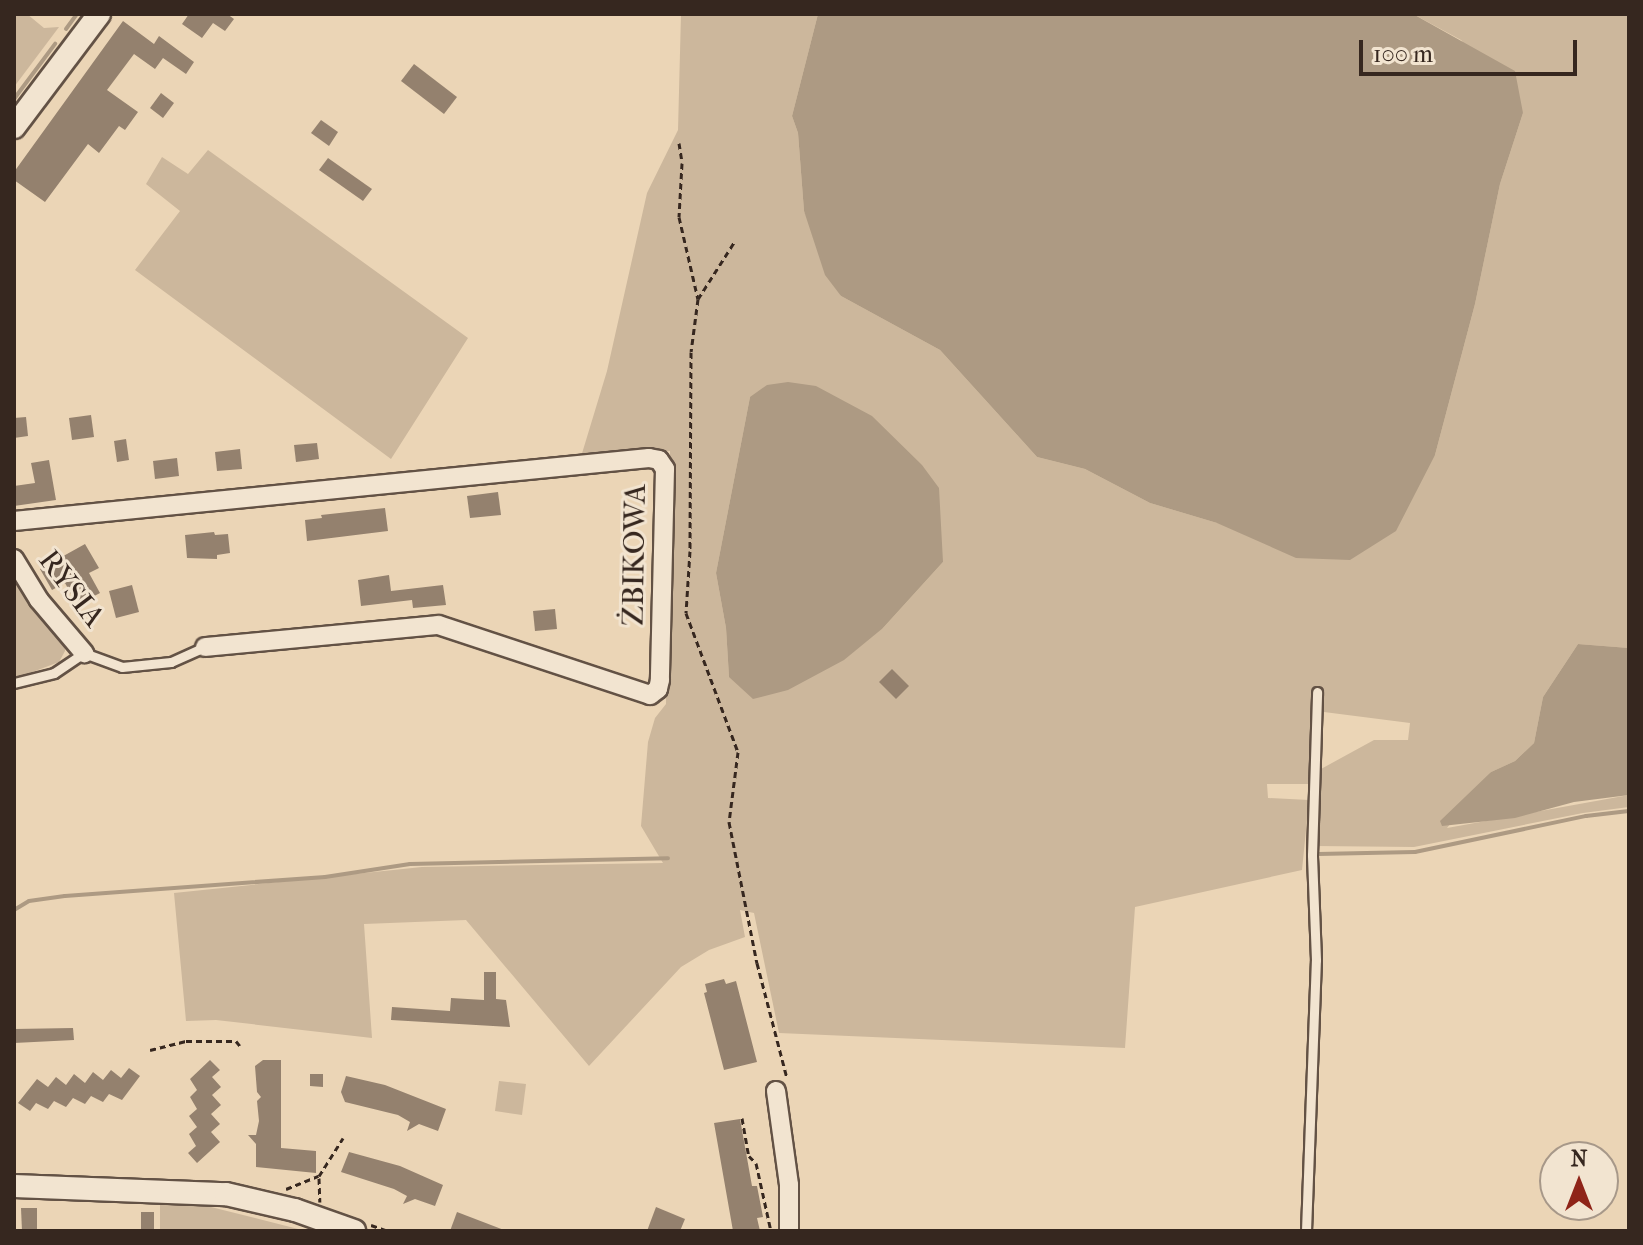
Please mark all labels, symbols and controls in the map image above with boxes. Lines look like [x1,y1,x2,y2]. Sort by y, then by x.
scale bar [1363,24,1581,74]
text: 100 m [1373,40,1433,68]
street label: ŻBIKOWA [616,484,654,626]
street label: RYSIA [30,543,112,635]
north arrow [1539,1141,1619,1221]
text: N [1571,1146,1587,1172]

